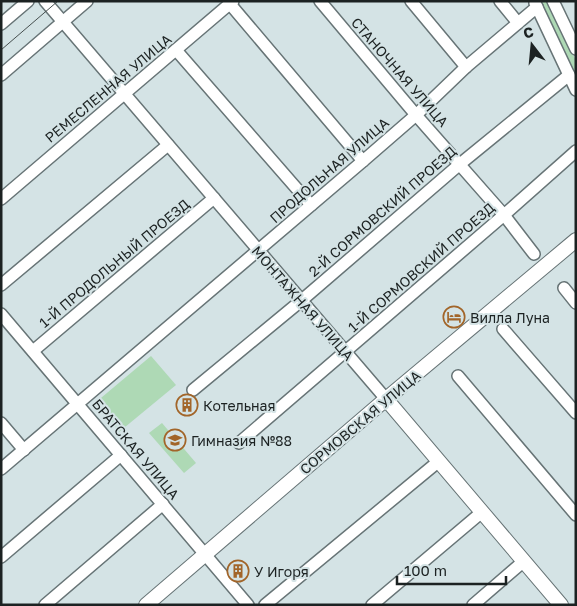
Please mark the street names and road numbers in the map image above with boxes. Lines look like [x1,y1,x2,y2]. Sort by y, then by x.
street label: СТАНОЧНАЯ УЛИЦА [348,14,453,131]
street label: РЕМЕСЛЕННАЯ УЛИЦА [41,30,175,146]
street label: ПРОДОЛЬНАЯ УЛИЦА [266,113,392,226]
street label: 2-Й СОРМОВСКИЙ ПРОЕЗД [305,142,459,280]
street label: 1-Й ПРОДОЛЬНЫЙ ПРОЕЗД [36,195,192,331]
street label: 1-Й СОРМОВСКИЙ ПРОЕЗД [344,199,498,335]
street label: МОНТАЖНАЯ УЛИЦА [249,242,358,364]
street label: СОРМОВСКАЯ УЛИЦА [296,366,424,478]
street label: БРАТСКАЯ УЛИЦА [89,395,183,503]

